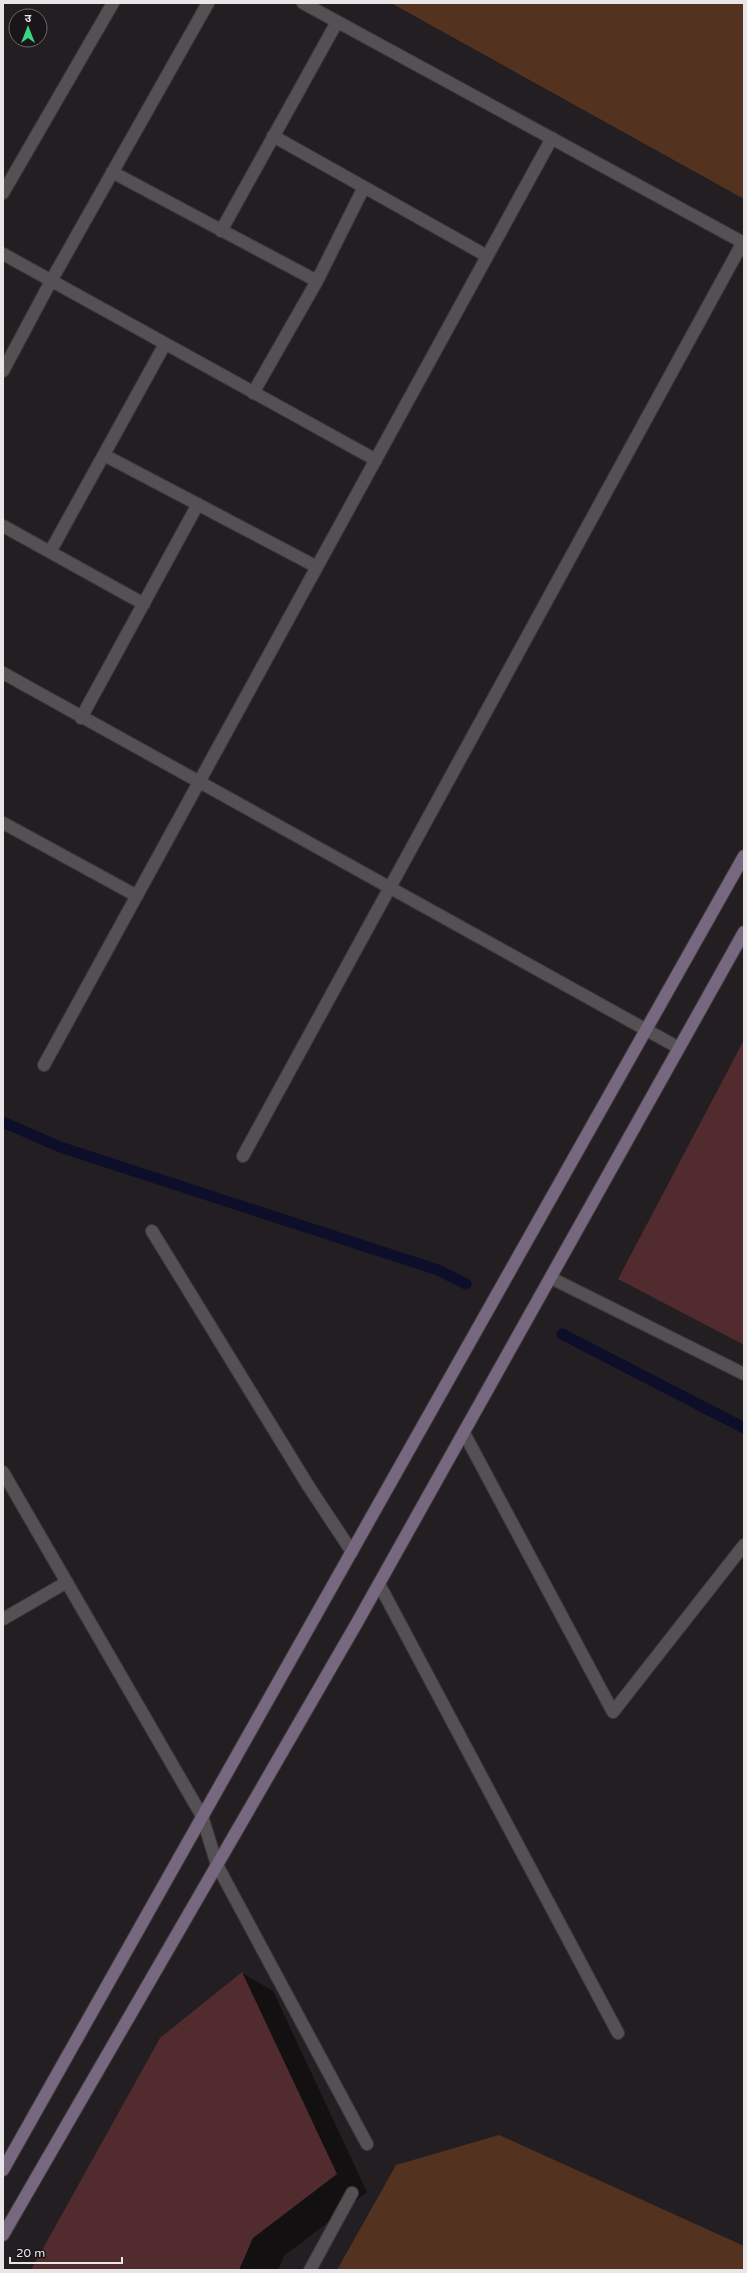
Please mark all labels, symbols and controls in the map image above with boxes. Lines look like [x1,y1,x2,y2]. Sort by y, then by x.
north arrow [8,8,48,48]
text: उ [25,12,32,25]
scale bar [10,2239,122,2265]
text: 20 m [16,2246,45,2260]

